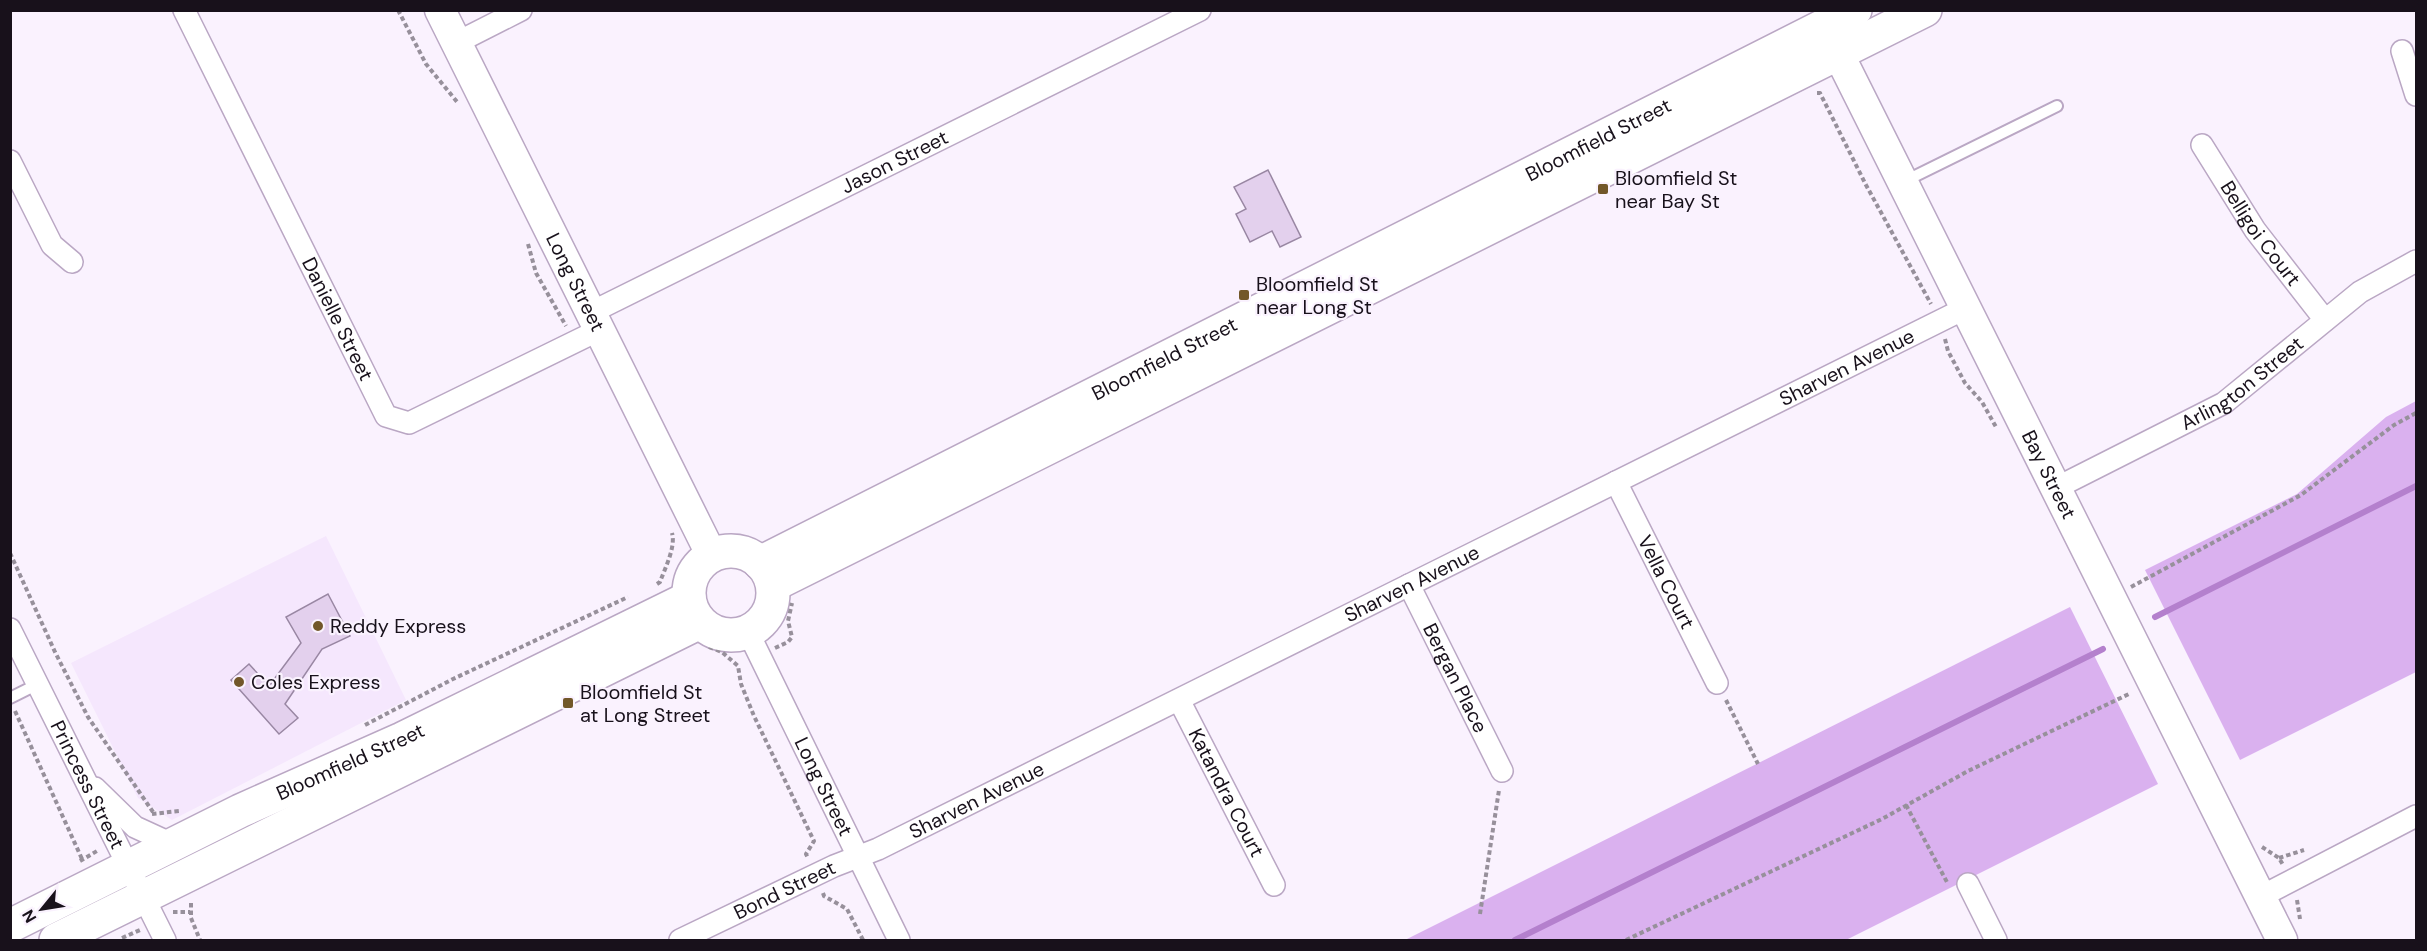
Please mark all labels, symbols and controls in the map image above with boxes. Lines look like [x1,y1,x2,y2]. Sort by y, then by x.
street label: Bloomfield Street [1521,92,1676,187]
street label: Jason Street [837,124,953,199]
place label: Bloomfield St near Bay St [1615,165,1738,214]
street label: Belligoi Court [2215,176,2307,291]
marker: Bloomfield St near Bay St [1596,182,1610,196]
street label: Long Street [540,229,611,336]
street label: Danielle Street [296,253,379,385]
place label: Bloomfield St near Long St [1256,271,1379,320]
marker: Bloomfield St near Long St [1237,288,1251,302]
street label: Bloomfield Street [1087,311,1242,406]
street label: Sharven Avenue [1775,323,1919,412]
street label: Arlington Street [2176,331,2309,436]
street label: Bay Street [2016,426,2082,523]
street label: Vella Court [1632,531,1701,633]
street label: Sharven Avenue [1340,539,1484,628]
place label: Reddy Express [330,613,466,639]
marker: Reddy Express [311,619,325,633]
street label: Bergan Place [1417,619,1494,737]
place label: Coles Express [251,669,381,695]
marker: Coles Express [232,675,246,689]
place label: Bloomfield St at Long Street [580,679,711,728]
marker: Bloomfield St at Long Street [561,696,575,710]
street label: Princess Street [45,716,131,853]
street label: Bloomfield Street [272,717,429,806]
street label: Katandra Court [1183,724,1270,861]
street label: Long Street [789,733,859,840]
street label: Sharven Avenue [905,756,1048,845]
street label: Bond Street [729,854,840,925]
north arrow [12,879,72,939]
text: N [17,906,41,927]

